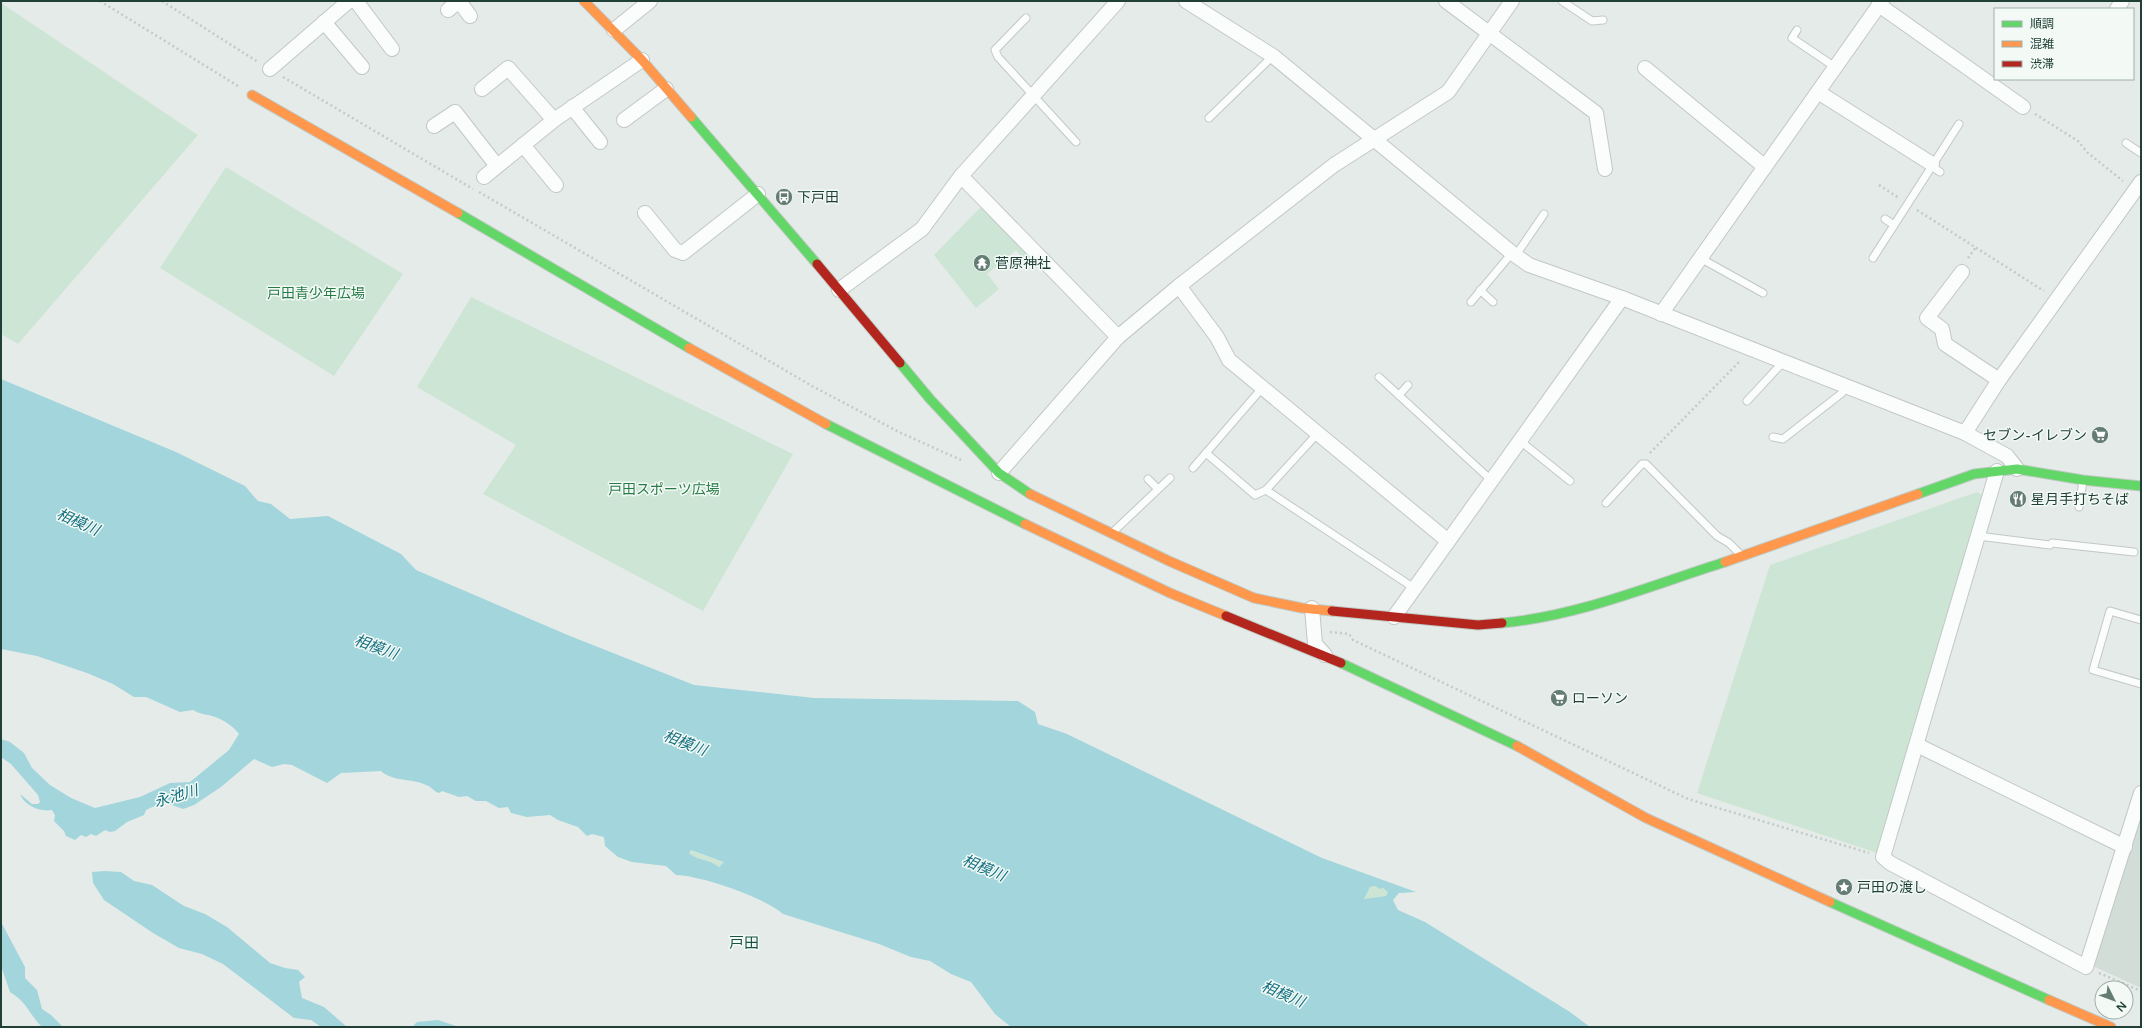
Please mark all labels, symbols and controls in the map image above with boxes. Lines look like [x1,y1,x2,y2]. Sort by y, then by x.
legend [1994,8,2134,80]
text: 順調 [2030,17,2054,31]
text: 混雑 [2030,37,2054,51]
text: 渋滞 [2030,57,2054,71]
bus stop icon: 下戸田 [774,187,794,207]
place label: 下戸田 [797,189,839,206]
temple icon: 菅原神社 [972,253,992,273]
place label: 菅原神社 [995,255,1051,272]
park label: 戸田青少年広場 [267,285,365,302]
supermarket icon: セブン-イレブン [2090,425,2110,445]
place label: セブン-イレブン [1983,427,2087,444]
park label: 戸田スポーツ広場 [608,481,720,498]
restaurant icon: 星月手打ちそば [2008,489,2028,509]
place label: 星月手打ちそば [2031,491,2129,508]
water label: 相模川 [54,505,104,540]
water label: 相模川 [352,631,402,664]
supermarket icon: ローソン [1549,688,1569,708]
place label: ローソン [1572,690,1628,707]
water label: 相模川 [661,727,711,760]
water label: 永池川 [152,781,202,811]
water label: 相模川 [960,851,1010,886]
place icon: 戸田の渡し [1834,877,1854,897]
place label: 戸田の渡し [1857,879,1927,896]
district label: 戸田 [729,934,759,952]
water label: 相模川 [1259,977,1309,1012]
north arrow [2094,980,2134,1020]
text: N [2113,999,2129,1014]

